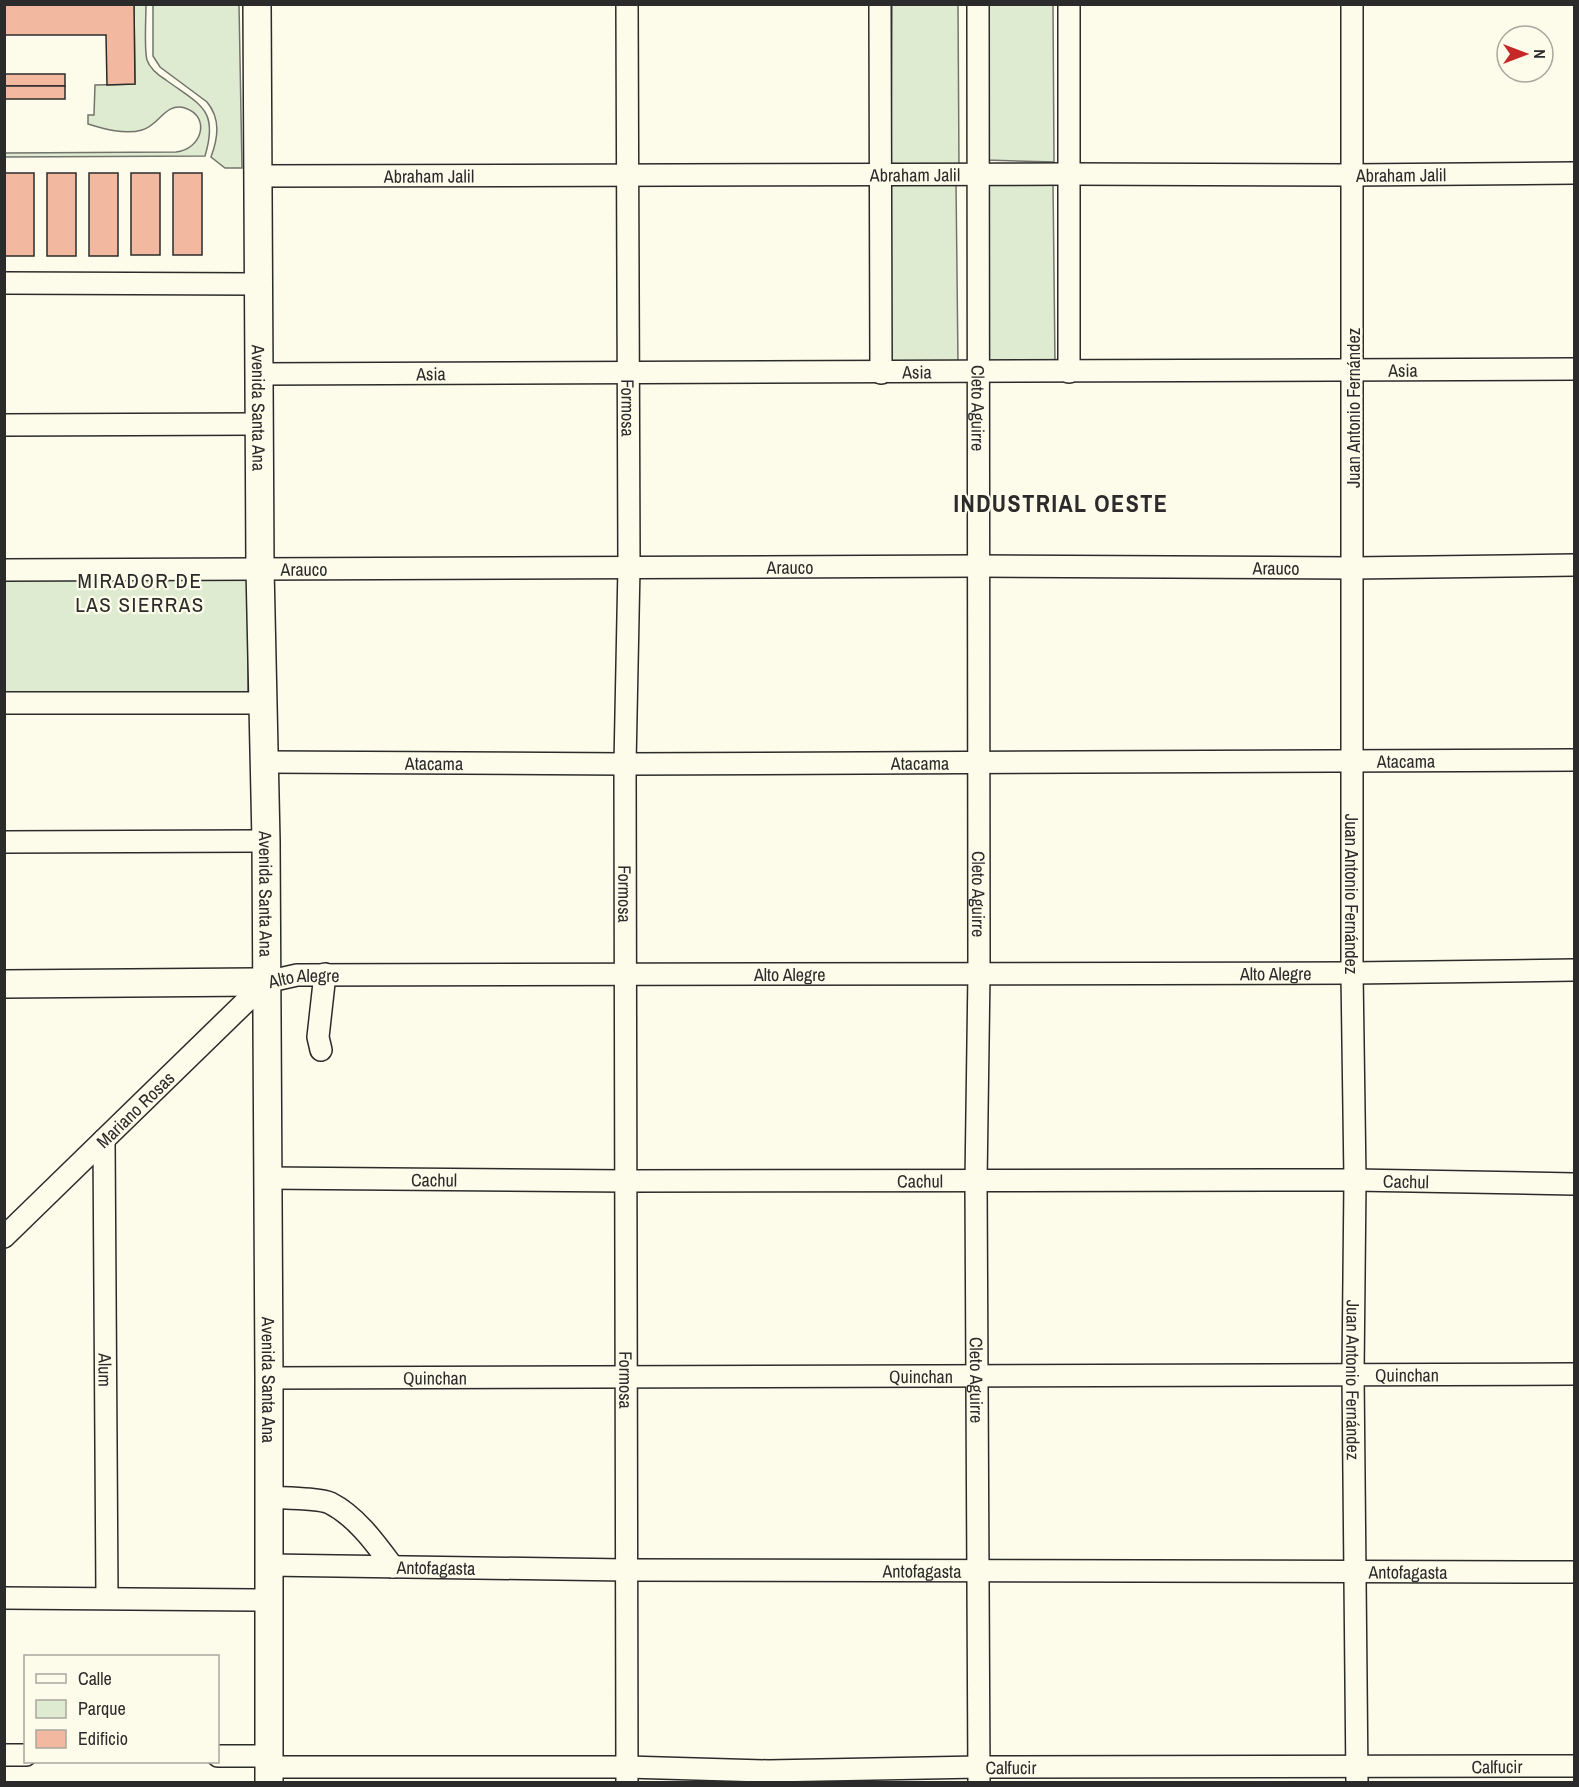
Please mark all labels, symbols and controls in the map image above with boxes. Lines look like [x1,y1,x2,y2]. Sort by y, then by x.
north arrow [1495,24,1555,84]
text: N [1529,49,1551,59]
street label: Abraham Jalil [869,162,960,187]
street label: Abraham Jalil [1355,162,1446,187]
street label: Abraham Jalil [383,163,474,188]
street label: Juan Antonio Fernández [1341,328,1366,488]
street label: Avenida Santa Ana [246,344,272,471]
street label: Asia [1387,357,1418,382]
street label: Asia [901,359,932,384]
street label: Asia [415,361,446,386]
street label: Cleto Aguirre [966,365,991,451]
street label: Formosa [616,379,641,437]
district label: INDUSTRIAL OESTE [953,487,1169,519]
street label: Arauco [766,554,813,579]
street label: Arauco [1252,555,1299,580]
street label: Arauco [280,556,327,581]
district label: MIRADOR DE LAS SIERRAS [75,566,205,619]
street label: Atacama [1376,748,1435,773]
street label: Atacama [404,750,463,776]
street label: Atacama [890,750,949,775]
street label: Juan Antonio Fernández [1340,814,1365,974]
street label: Avenida Santa Ana [253,829,279,957]
street label: Cleto Aguirre [966,851,991,937]
street label: Formosa [613,865,638,923]
street label: Alto Alegre [753,961,825,987]
street label: Alto Alegre [1239,961,1311,986]
street label: Alto Alegre [265,962,339,994]
street label: Mariano Rosas [91,1065,180,1153]
street label: Cachul [411,1167,457,1192]
street label: Cachul [897,1168,943,1193]
street label: Cachul [1383,1168,1429,1194]
street label: Juan Antonio Fernández [1340,1300,1366,1460]
street label: Avenida Santa Ana [256,1316,282,1443]
street label: Cleto Aguirre [964,1337,990,1423]
street label: Formosa [614,1351,639,1409]
street label: Alum [93,1352,118,1387]
street label: Quinchan [1375,1362,1439,1387]
street label: Quinchan [889,1363,953,1389]
street label: Quinchan [403,1365,467,1390]
street label: Antofagasta [395,1554,476,1580]
street label: Antofagasta [881,1558,961,1583]
street label: Antofagasta [1367,1559,1447,1584]
legend [24,1655,219,1763]
text: Calle [78,1666,112,1691]
text: Parque [78,1696,126,1721]
text: Edificio [78,1726,128,1751]
street label: Calfucir [985,1754,1036,1779]
street label: Calfucir [1471,1754,1522,1779]

